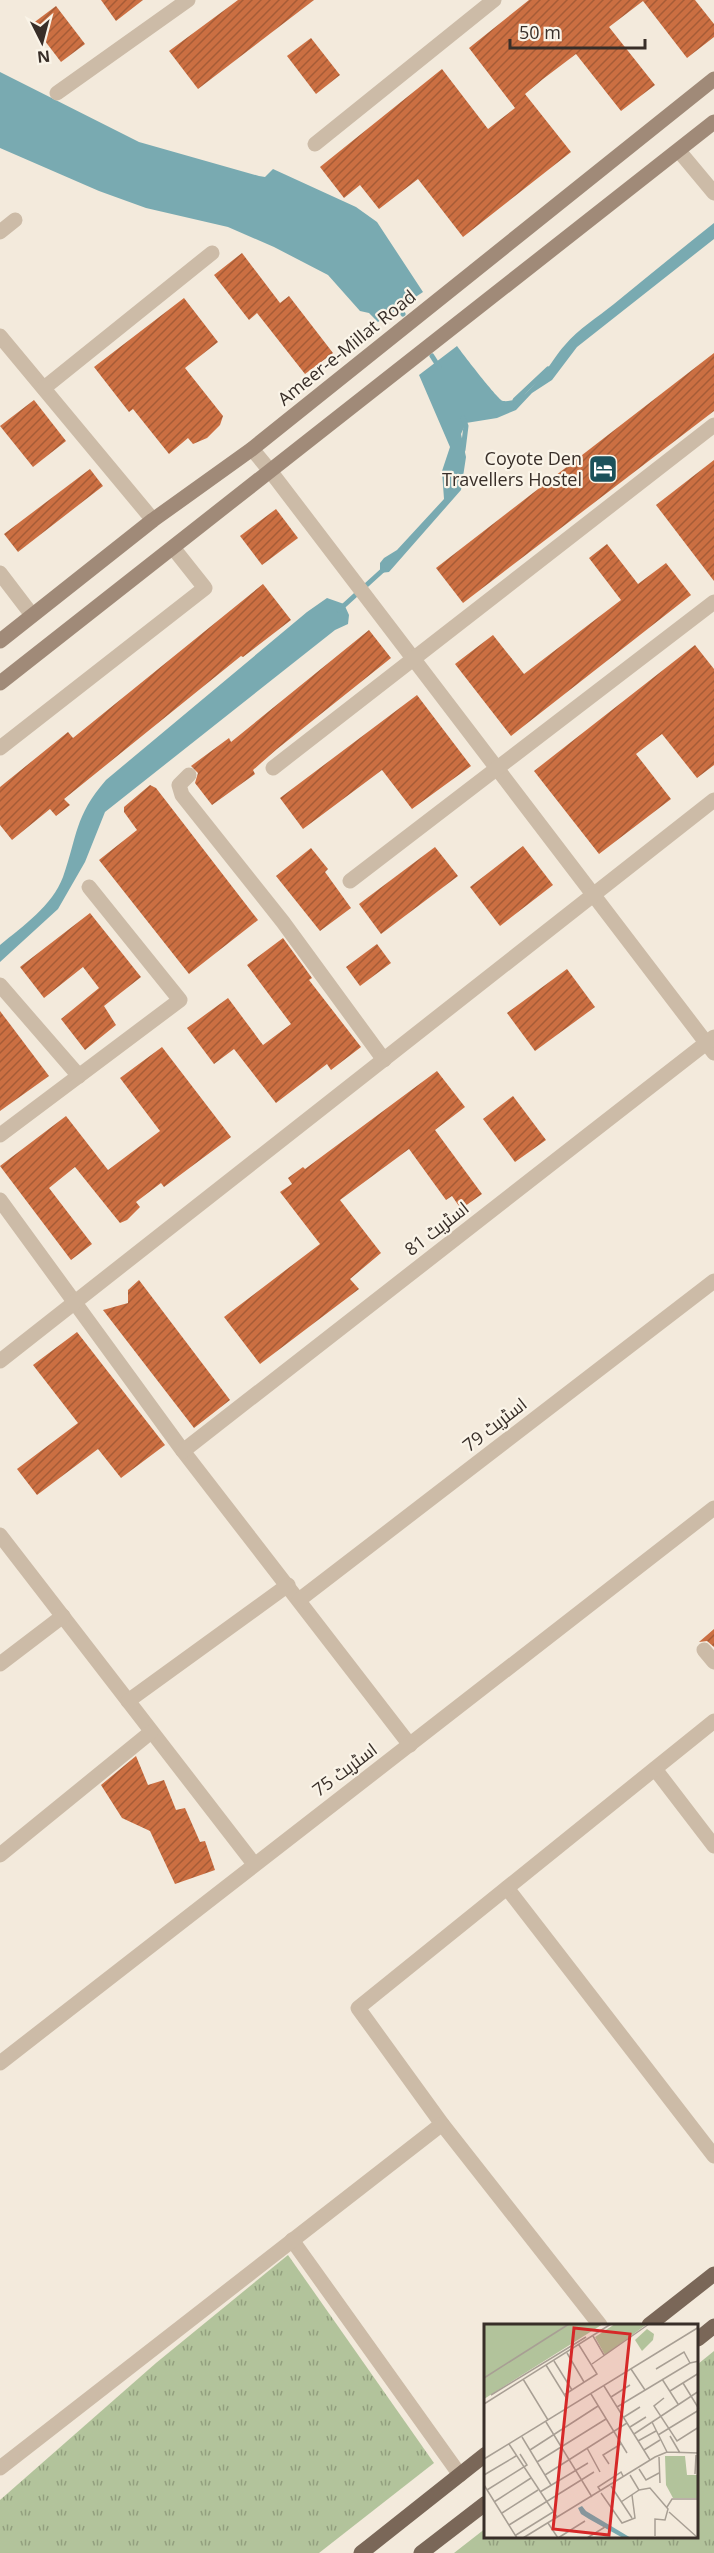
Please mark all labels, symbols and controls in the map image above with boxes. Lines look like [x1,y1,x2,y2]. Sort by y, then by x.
north arrow [12,12,72,72]
scale bar [510,12,645,50]
text: 50 m [519,20,561,44]
text: N [36,45,51,69]
street label: Ameer-e-Millat Road [272,284,420,410]
place label: Coyote Den Travellers Hostel [442,446,582,491]
hotel icon: Coyote Den Travellers Hostel [587,453,619,485]
street label: اسٹریٹ 81 [399,1196,473,1261]
street label: اسٹریٹ 79 [457,1392,531,1457]
street label: اسٹریٹ 75 [307,1737,382,1801]
inset map [484,2324,699,2538]

